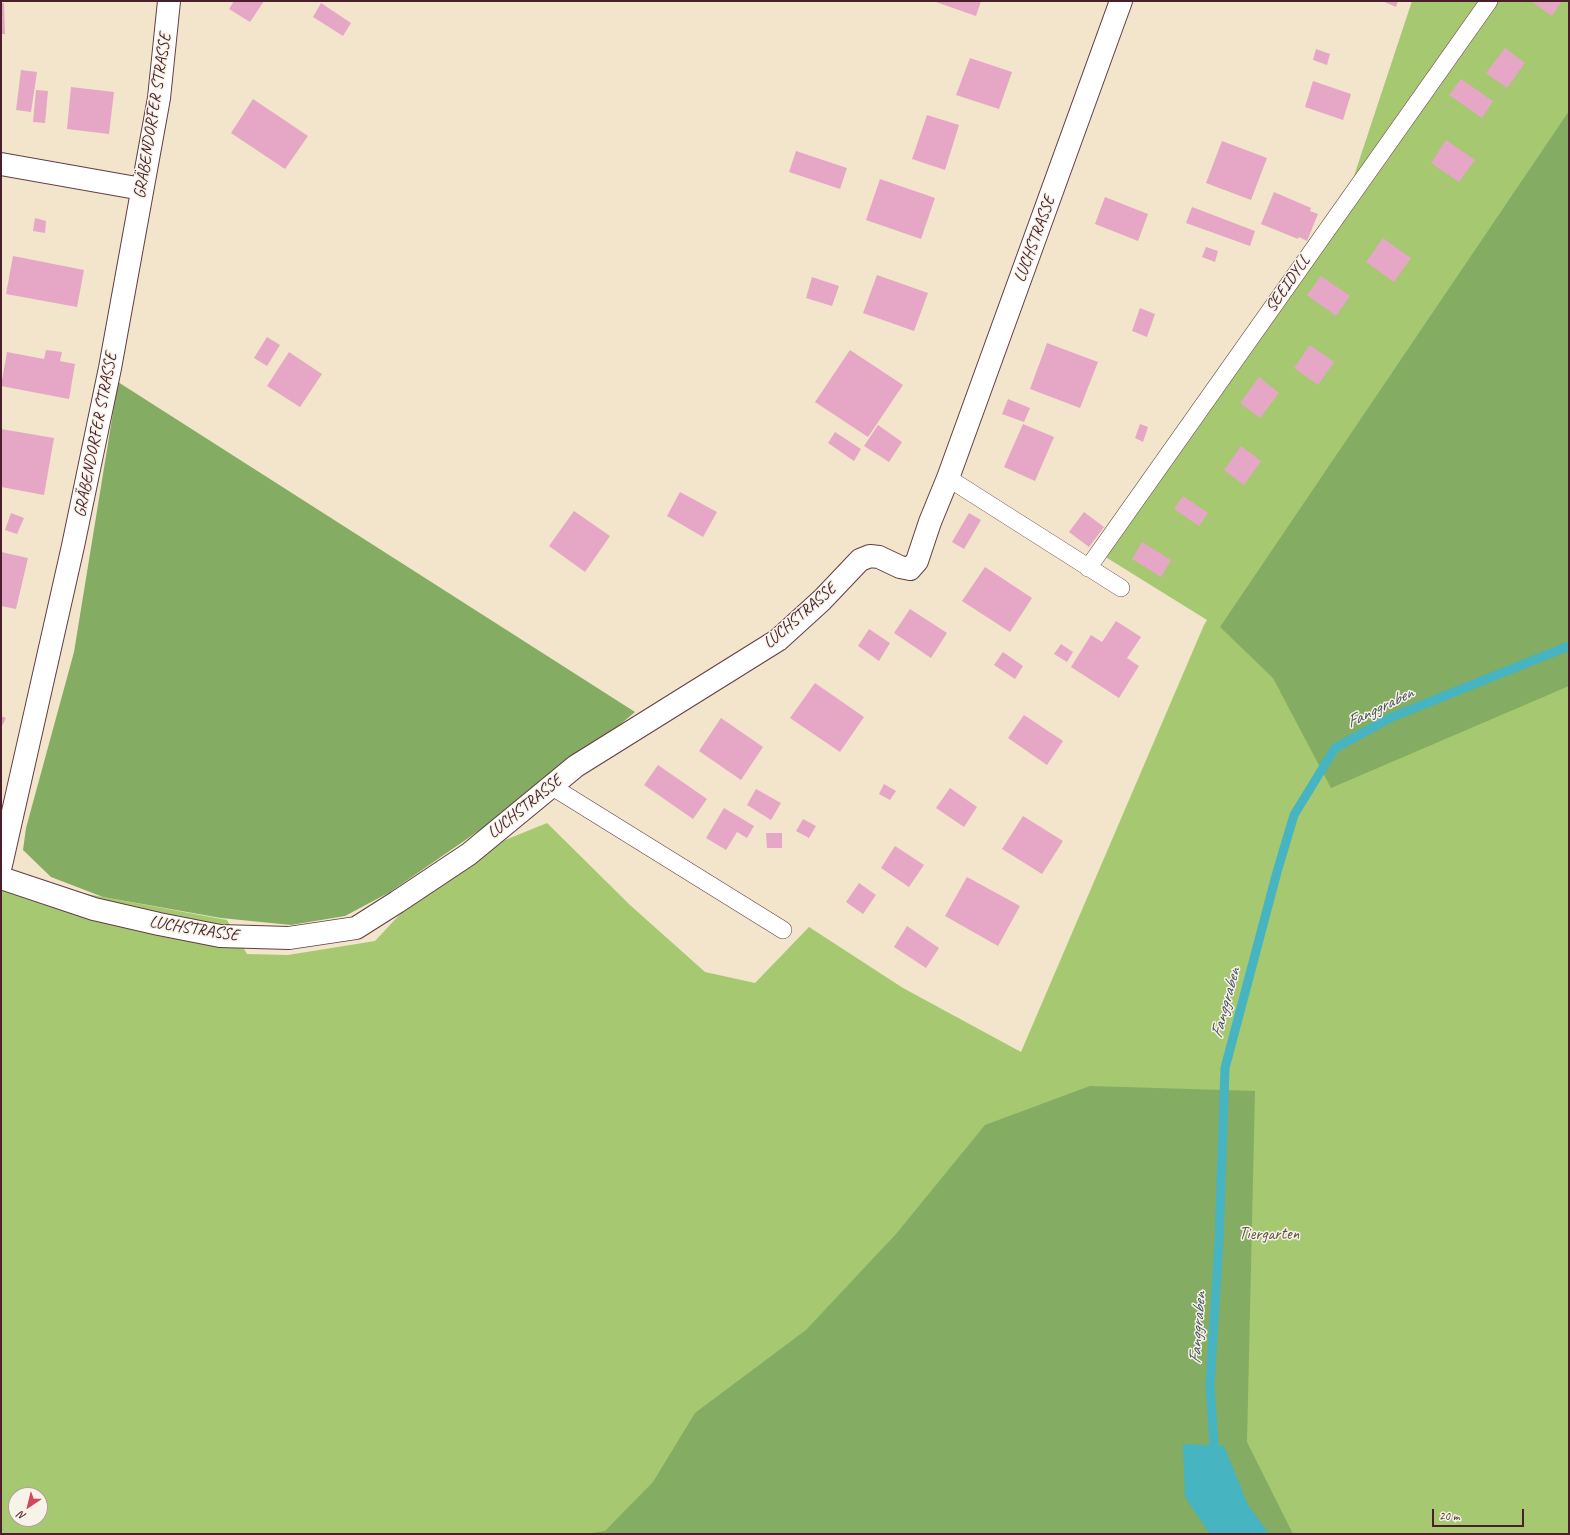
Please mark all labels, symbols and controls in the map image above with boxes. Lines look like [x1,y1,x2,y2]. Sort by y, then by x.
street label: GRÄBENDORFER STRASSE [130,32,176,200]
street label: LUCHSTRASSE [1010,193,1060,285]
street label: SEEIDYLL [1261,252,1315,316]
street label: GRÄBENDORFER STRASSE [70,351,122,519]
street label: LUCHSTRASSE [759,579,841,653]
water label: Fanggraben [1343,683,1417,733]
street label: LUCHSTRASSE [484,771,566,843]
street label: LUCHSTRASSE [148,912,240,946]
water label: Fanggraben [1206,966,1246,1040]
park label: Tiergarten [1239,1225,1299,1245]
water label: Fanggraben [1185,1291,1211,1365]
north arrow [8,1487,48,1527]
scale bar [1434,1501,1526,1527]
text: N [15,1508,28,1524]
text: 20 m [1439,1508,1459,1524]

